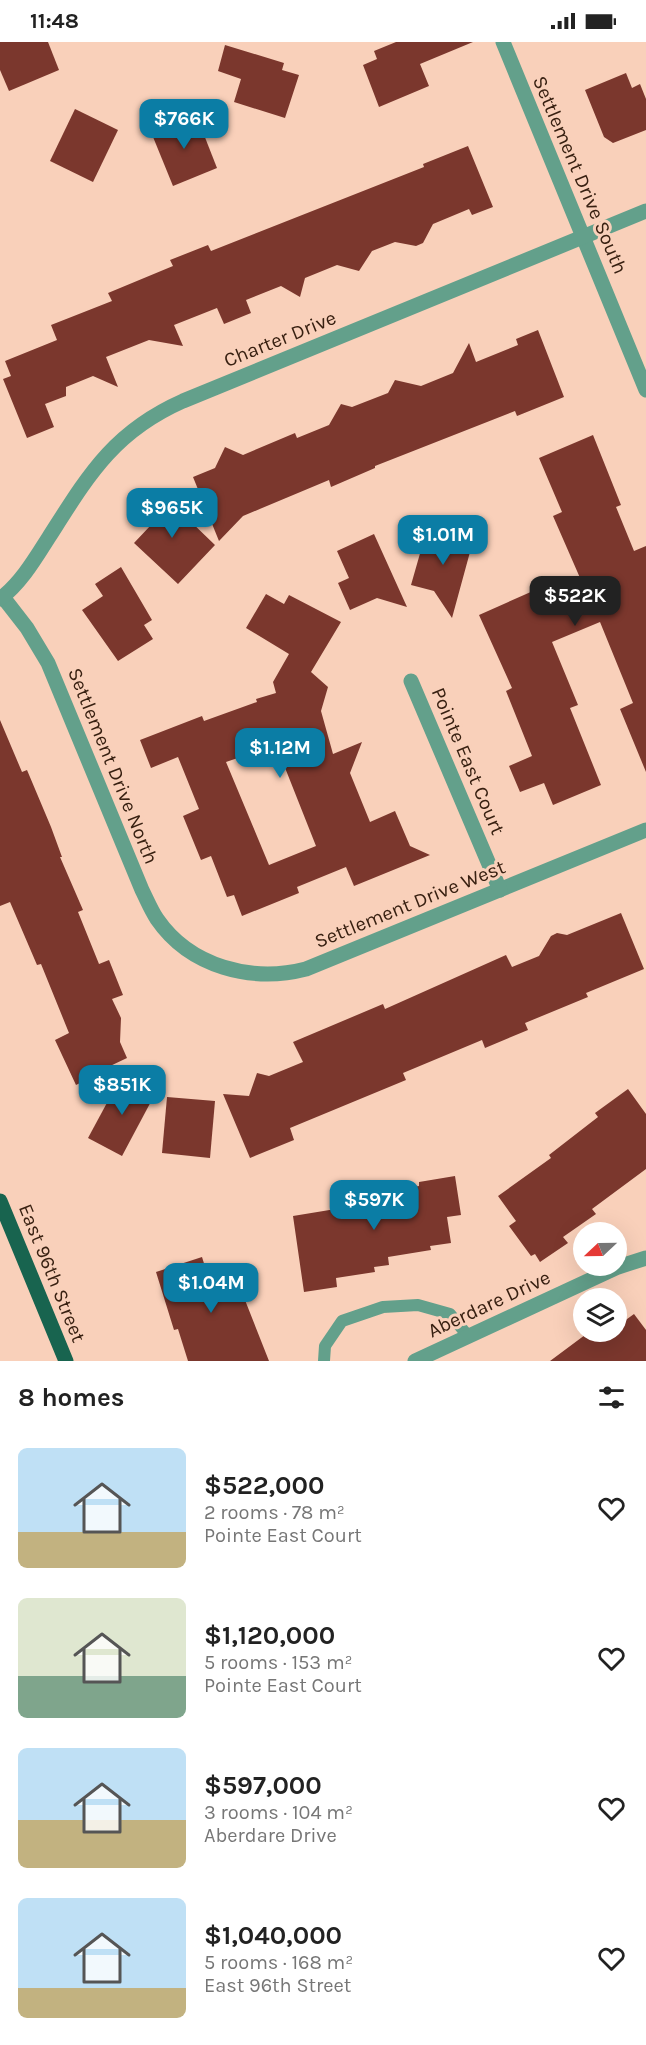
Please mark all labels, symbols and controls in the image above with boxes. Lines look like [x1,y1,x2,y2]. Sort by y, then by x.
text: 11:48 [30,8,79,34]
street label: Settlement Drive South [528,73,632,277]
pin: $766K [142,99,226,150]
text: $766K [153,107,215,130]
street label: Charter Drive [220,306,340,372]
pin: $965K [130,488,214,539]
text: $965K [141,496,203,519]
pin: $1.01M [394,515,492,566]
text: $1.01M [412,523,474,546]
pin: $522K [533,576,617,627]
text: $522K [544,584,606,607]
street label: Settlement Drive North [63,665,163,867]
street label: Pointe East Court [427,684,510,838]
pin: $1.12M [231,728,329,779]
text: $1.12M [249,736,311,759]
street label: Settlement Drive West [311,855,509,953]
pin: $851K [80,1065,164,1116]
text: $851K [93,1073,151,1096]
pin: $597K [332,1180,416,1231]
text: $597K [344,1188,404,1211]
street label: East 96th Street [14,1200,90,1346]
north arrow [573,1222,627,1276]
map controls [573,1222,627,1342]
pin: $1.04M [162,1263,260,1314]
street label: Aberdare Drive [424,1266,554,1342]
text: $1.04M [177,1271,245,1294]
button: layers [573,1288,627,1342]
icon: filters [595,1381,628,1414]
text: 8 homes [18,1382,124,1413]
text: $522,000 [204,1470,324,1501]
icon: home [66,1472,138,1544]
icon: heart [595,1492,628,1525]
text: 2 rooms · 78 m² [204,1501,345,1524]
text: Pointe East Court [204,1524,362,1547]
text: $1,120,000 [204,1620,335,1651]
icon: home [66,1622,138,1694]
icon: heart [595,1642,628,1675]
text: 5 rooms · 153 m² [204,1651,353,1674]
text: Pointe East Court [204,1674,362,1697]
text: $597,000 [204,1770,322,1801]
icon: home [66,1772,138,1844]
icon: heart [595,1792,628,1825]
text: 3 rooms · 104 m² [204,1801,353,1824]
text: Aberdare Drive [204,1824,337,1847]
text: $1,040,000 [204,1920,342,1951]
icon: home [66,1922,138,1994]
icon: heart [595,1942,628,1975]
text: 5 rooms · 168 m² [204,1951,353,1974]
text: East 96th Street [204,1974,351,1997]

